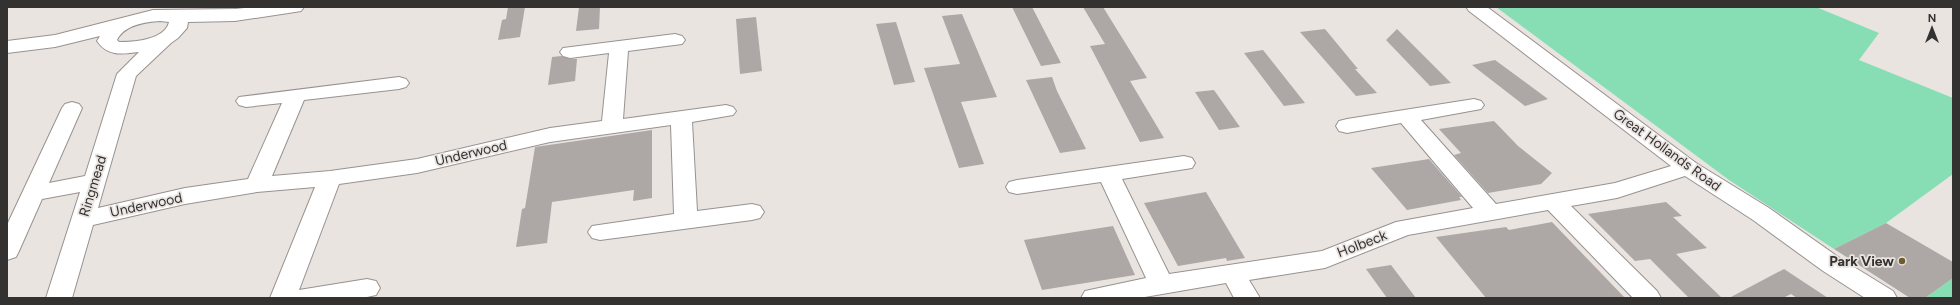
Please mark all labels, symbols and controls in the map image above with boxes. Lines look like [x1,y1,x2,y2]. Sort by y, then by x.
north arrow [1912,8,1952,48]
text: N [1928,12,1936,25]
street label: Great Hollands Road [1610,105,1724,195]
street label: Underwood [433,136,509,170]
street label: Ringmead [76,153,110,219]
street label: Underwood [108,189,184,221]
street label: Holbeck [1335,227,1389,261]
place label: Park View [1829,253,1894,270]
marker: Park View [1897,256,1907,266]

